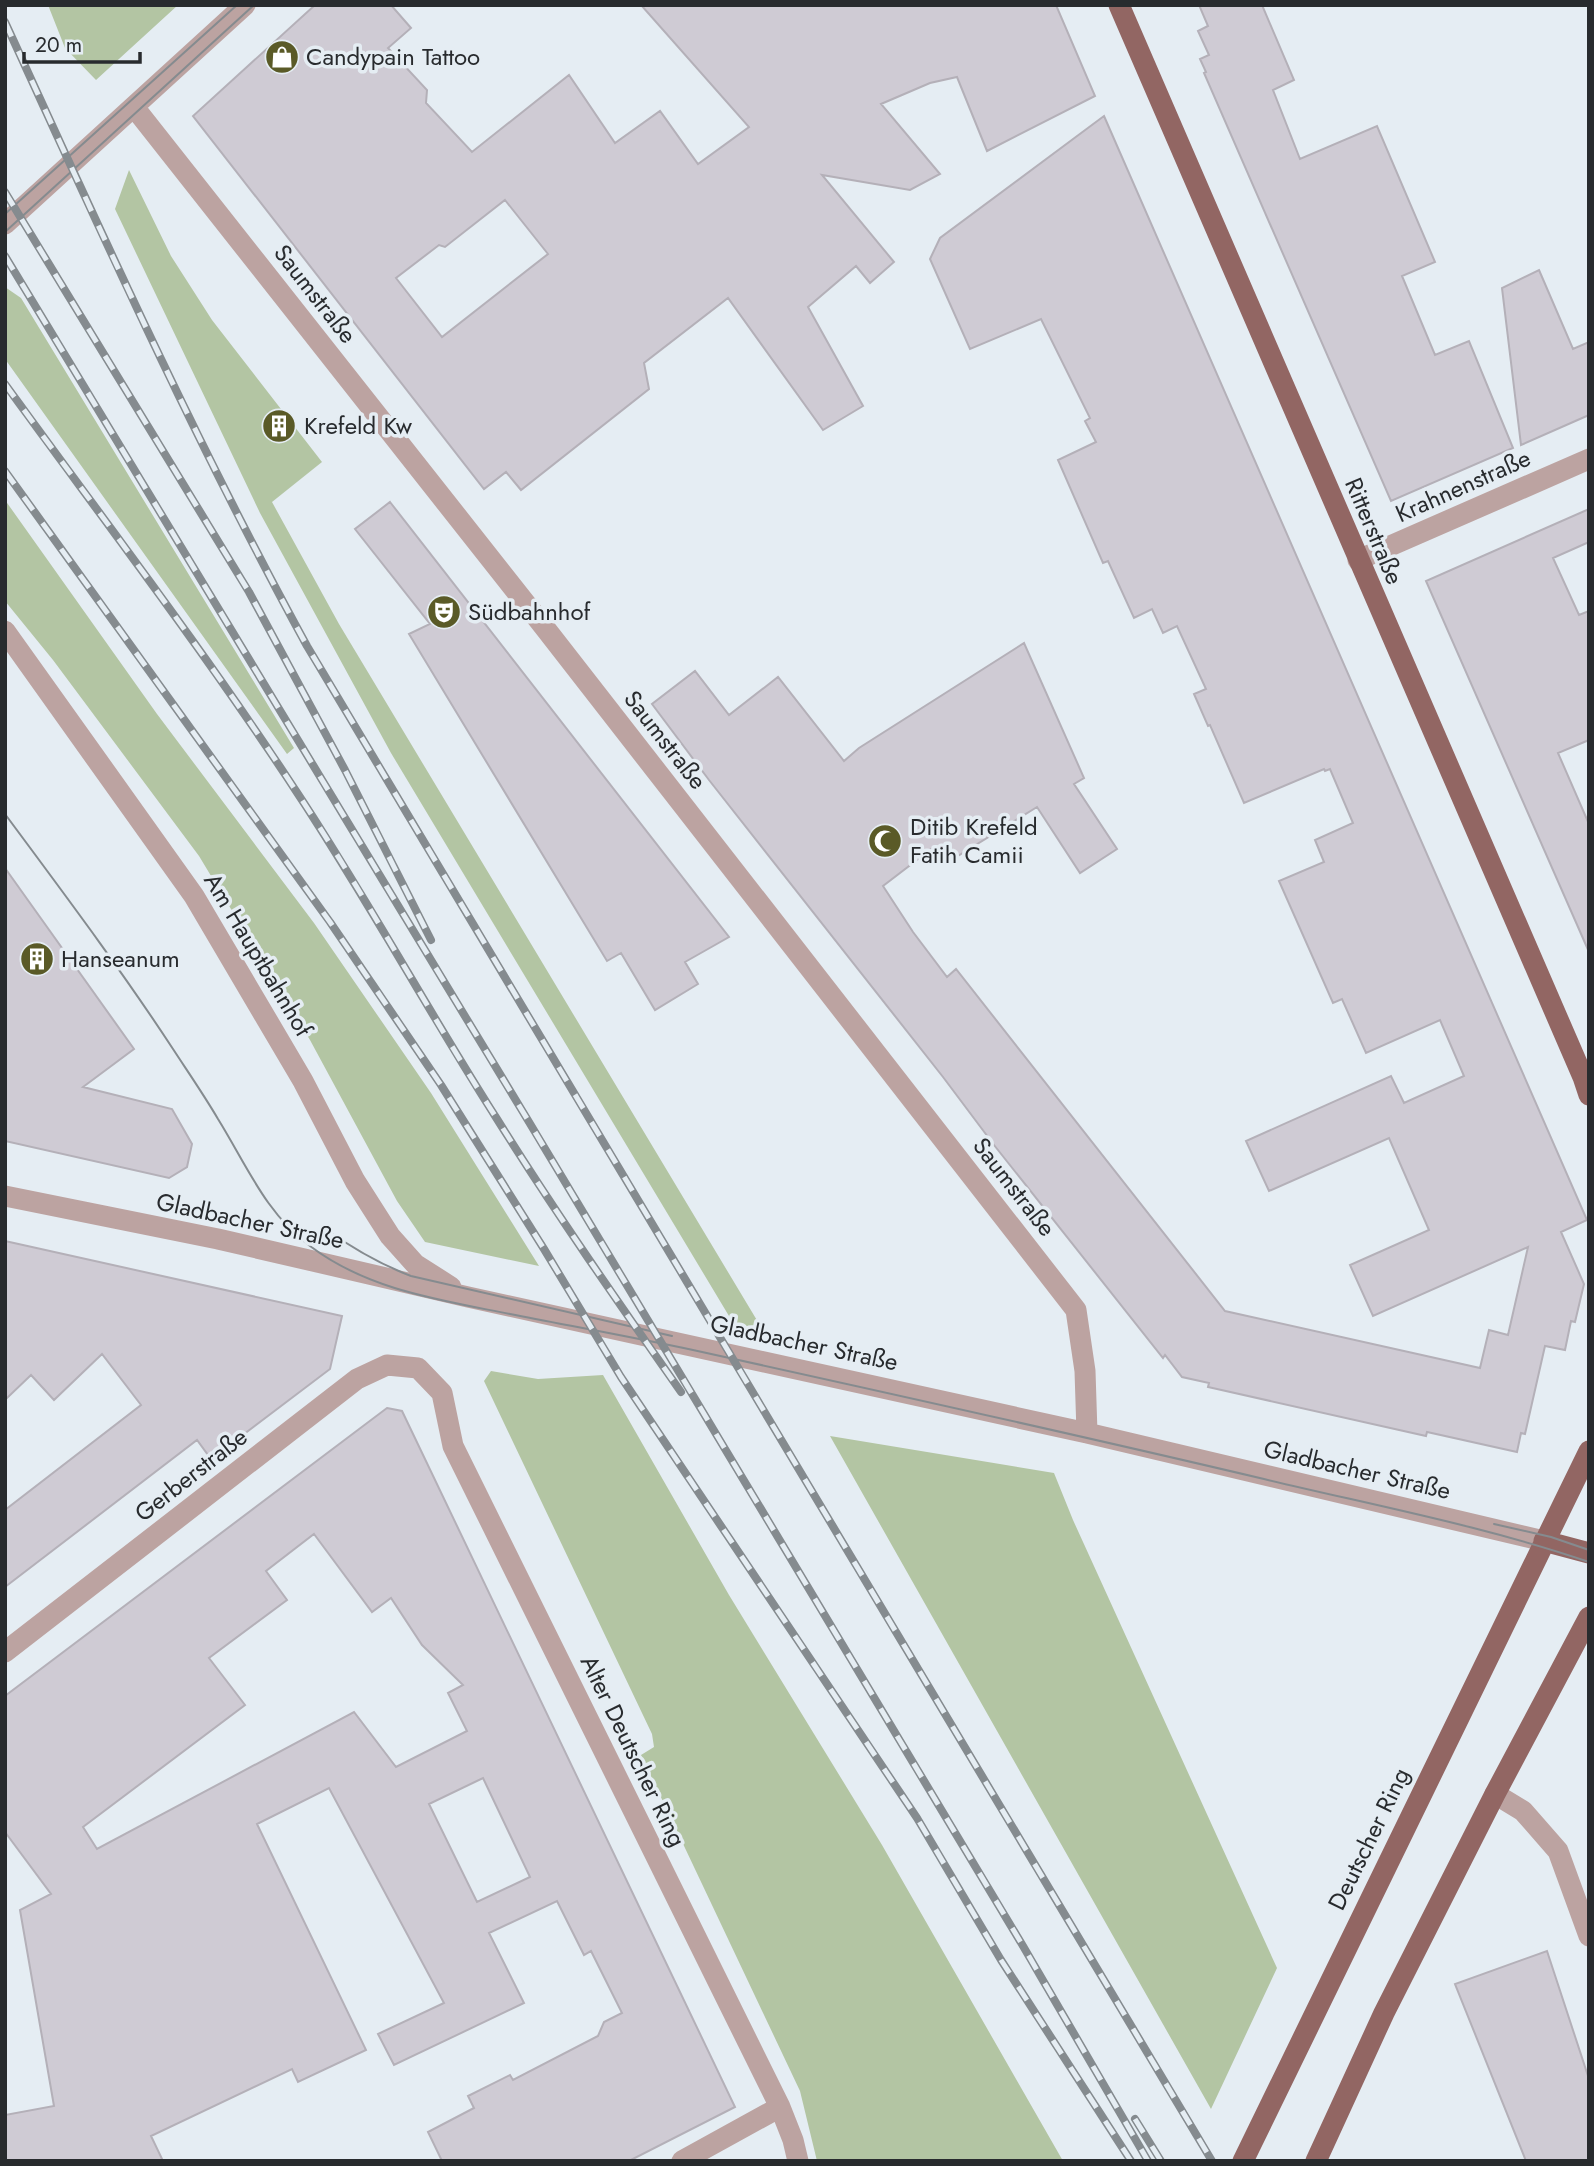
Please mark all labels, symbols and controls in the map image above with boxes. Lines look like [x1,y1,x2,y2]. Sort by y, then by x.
scale bar [24,21,140,65]
text: 20 m [35,30,82,60]
shop icon: Candypain Tattoo [263,38,301,76]
place label: Candypain Tattoo [306,39,480,74]
street label: Saumstraße [266,237,365,351]
building icon: Krefeld Kw [260,407,298,445]
place label: Krefeld Kw [304,408,413,443]
street label: Krahnenstraße [1390,440,1536,531]
street label: Ritterstraße [1336,472,1413,590]
theatre icon: Südbahnhof [425,593,463,631]
place label: Südbahnhof [468,594,592,629]
street label: Saumstraße [616,683,715,797]
place label: Ditib Krefeld Fatih Camii [910,809,1038,872]
mosque icon: Ditib Krefeld Fatih Camii [866,822,904,860]
street label: Am Hauptbahnhof [196,866,322,1044]
building icon: Hanseanum [18,940,56,978]
place label: Hanseanum [61,941,180,976]
street label: Saumstraße [965,1130,1064,1244]
street label: Gladbacher Straße [153,1184,347,1257]
street label: Gladbacher Straße [707,1306,901,1379]
street label: Gerberstraße [127,1419,254,1530]
street label: Gladbacher Straße [1260,1431,1454,1508]
street label: Alter Deutscher Ring [572,1649,695,1853]
street label: Deutscher Ring [1319,1762,1418,1916]

